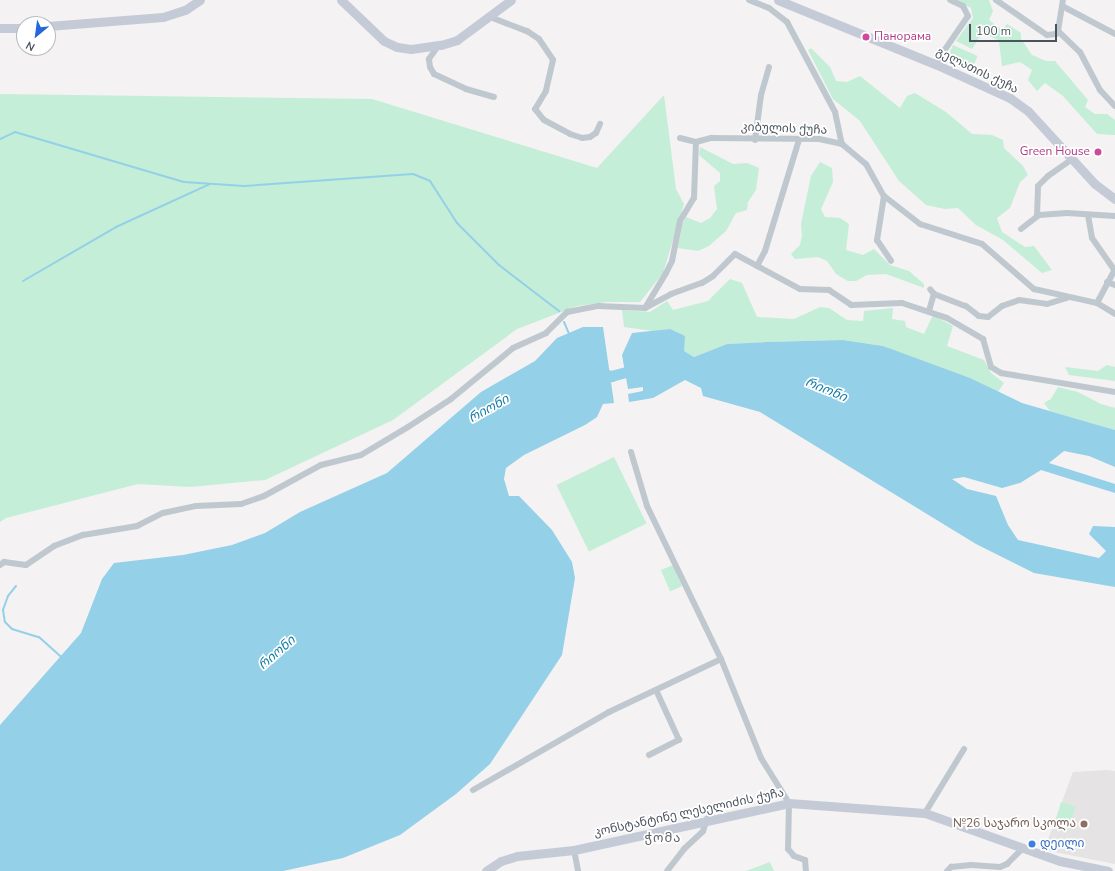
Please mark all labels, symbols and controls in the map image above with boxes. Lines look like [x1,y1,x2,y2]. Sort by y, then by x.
north arrow [16,16,56,56]
scale bar [971,16,1059,42]
text: 100 m [976,23,1011,39]
place label: Панорама [874,30,931,44]
marker: Панорама [861,32,871,42]
text: N [23,38,38,55]
street label: გელათის ქუჩა [933,45,1021,97]
street label: კიბულის ქუჩა [741,120,827,138]
place label: Green House [1020,145,1090,159]
marker: Green House [1093,147,1103,157]
water label: რიონი [803,375,849,405]
water label: რიონი [466,392,512,426]
water label: რიონი [255,633,299,673]
street label: კონსტანტინე ლესელიძის ქუჩა [593,786,785,840]
place label: №26 საჯარო სკოლა [953,817,1076,831]
marker: №26 საჯარო სკოლა [1079,819,1089,829]
district label: ჭომა [645,830,681,846]
place label: დეილი [1040,837,1084,851]
marker: დეილი [1027,839,1037,849]

